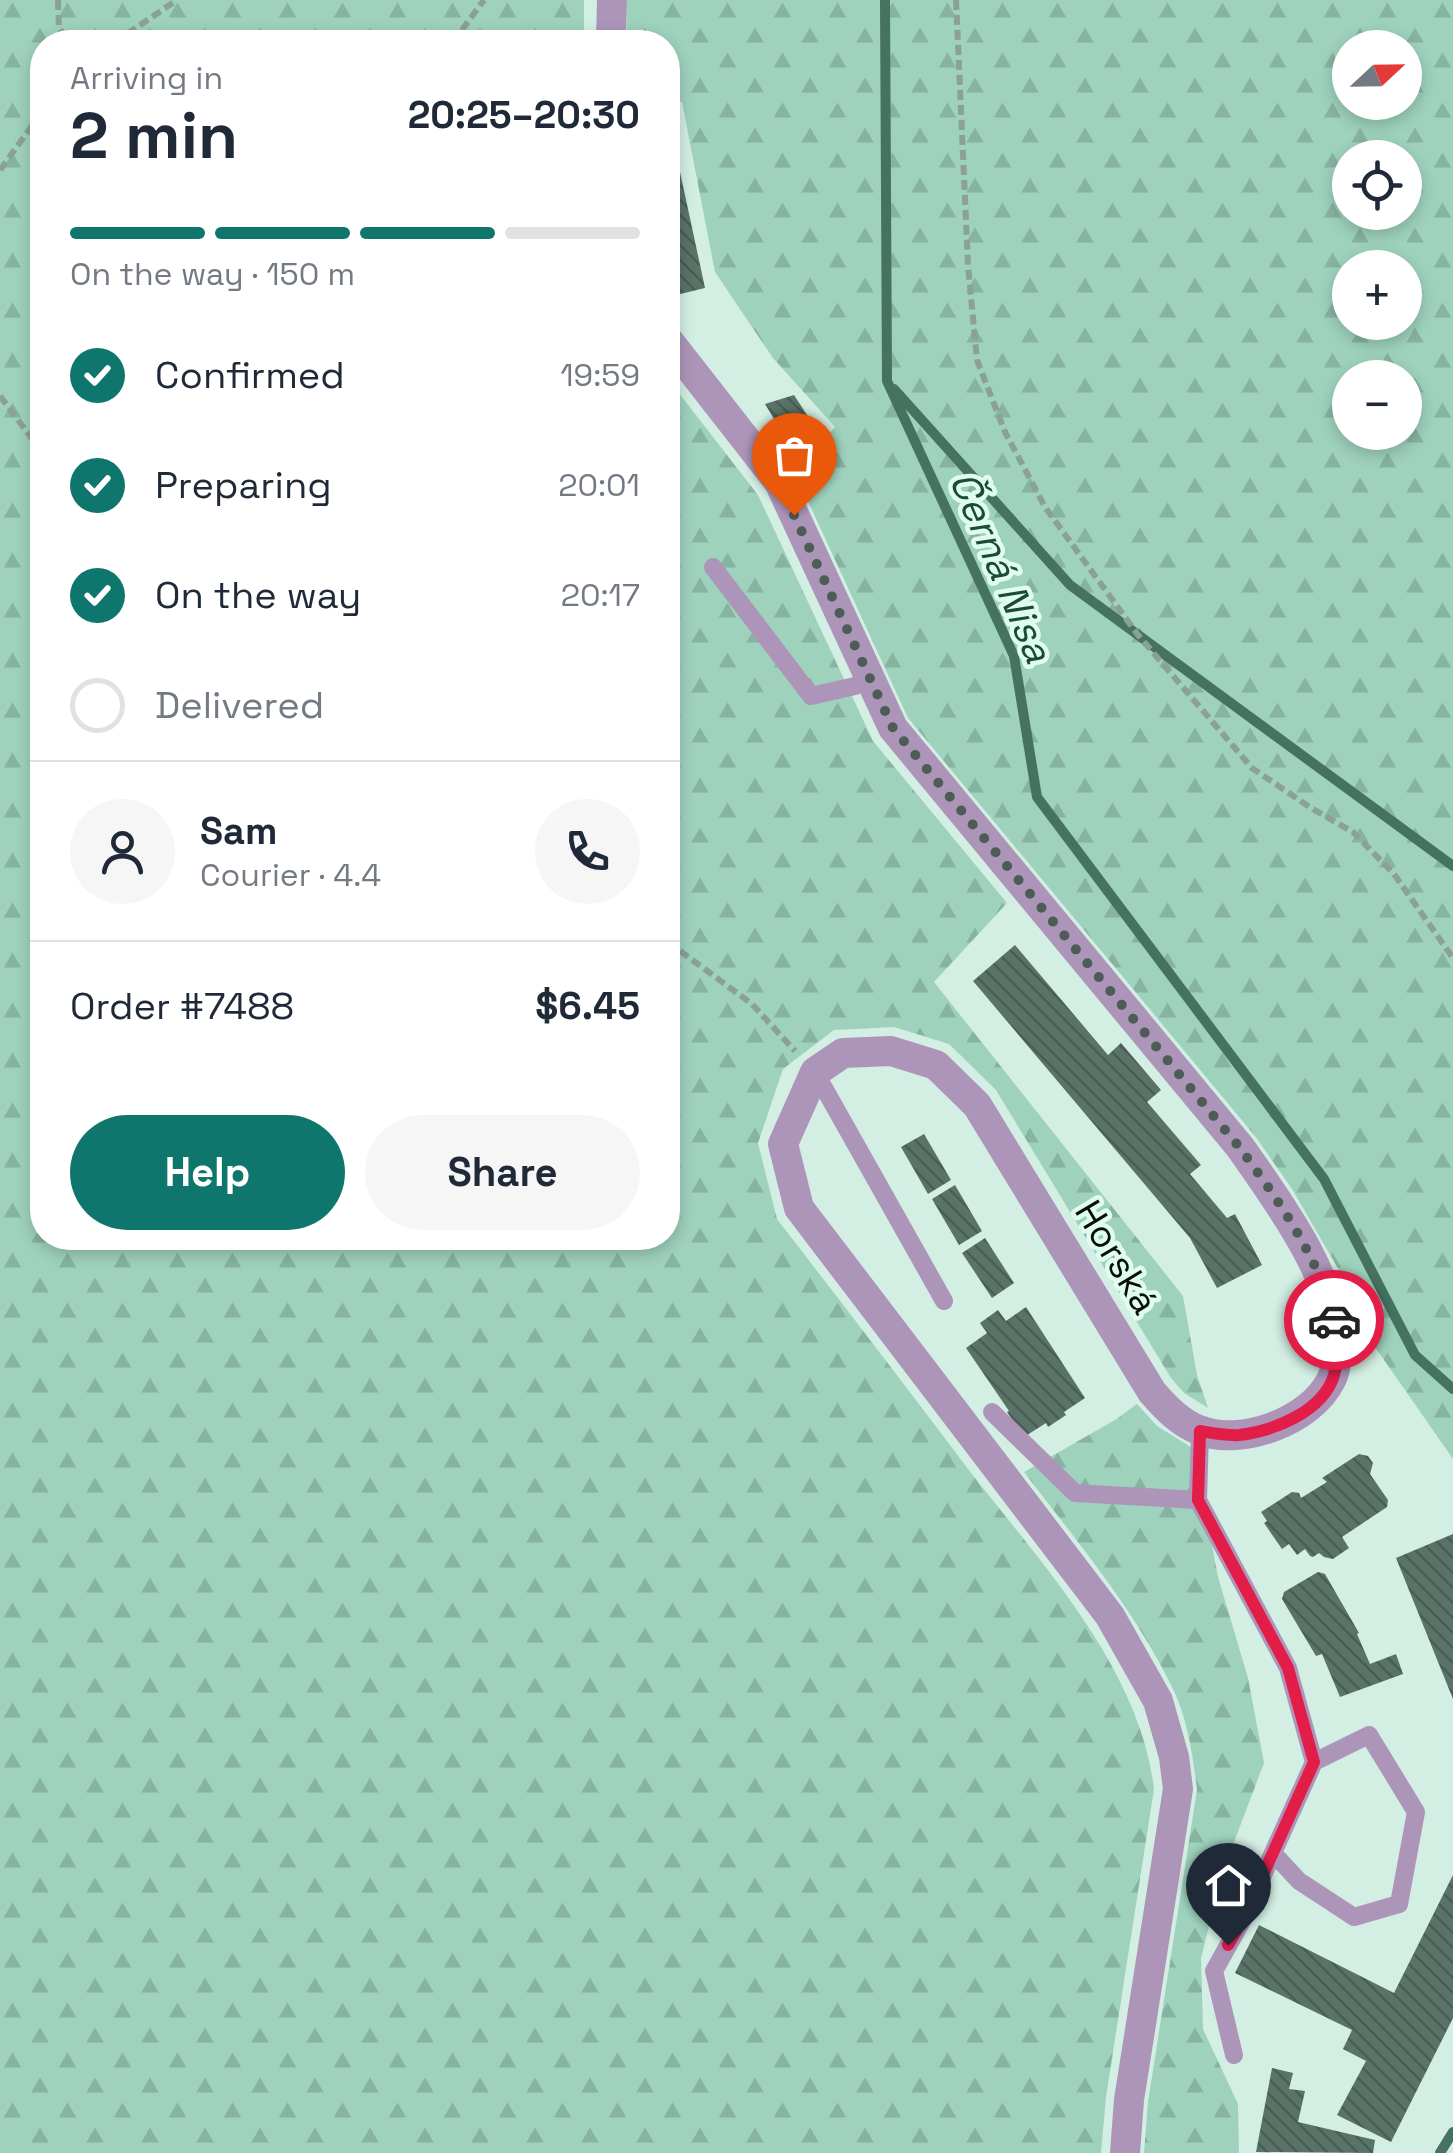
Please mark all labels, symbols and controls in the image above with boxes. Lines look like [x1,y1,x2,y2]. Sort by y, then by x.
north arrow [1332,30,1422,120]
map controls [1332,30,1422,450]
text: Arriving in [70,58,223,98]
text: 20:25–20:30 [408,91,640,139]
text: 2 min [70,94,238,177]
button: locate [1332,140,1422,230]
button: + [1332,250,1422,340]
text: On the way · 150 m [70,254,355,294]
icon: check [70,348,125,403]
text: Confirmed [155,351,345,399]
text: 19:59 [560,355,640,395]
button: − [1332,360,1422,450]
pin [752,413,837,516]
icon: bag [767,428,822,483]
icon: check [70,458,125,513]
text: Preparing [155,461,332,509]
water label: Černá Nisa [938,464,1064,671]
text: 20:01 [558,465,640,505]
icon: check [70,568,125,623]
text: On the way [155,571,361,619]
text: 20:17 [561,575,640,615]
text: Delivered [155,681,324,729]
button: person [70,799,175,904]
button: phone [535,799,640,904]
text: Sam [200,807,277,855]
text: Courier · 4.4 [200,855,381,895]
text: Order #7488 [70,982,294,1030]
text: $6.45 [535,982,640,1030]
button: Help [70,1115,345,1230]
button: Share [365,1115,640,1230]
street label: Horská [1064,1191,1170,1323]
courier [1284,1270,1384,1370]
icon: car [1307,1293,1362,1348]
pin [1186,1843,1271,1946]
icon: home [1201,1858,1256,1913]

